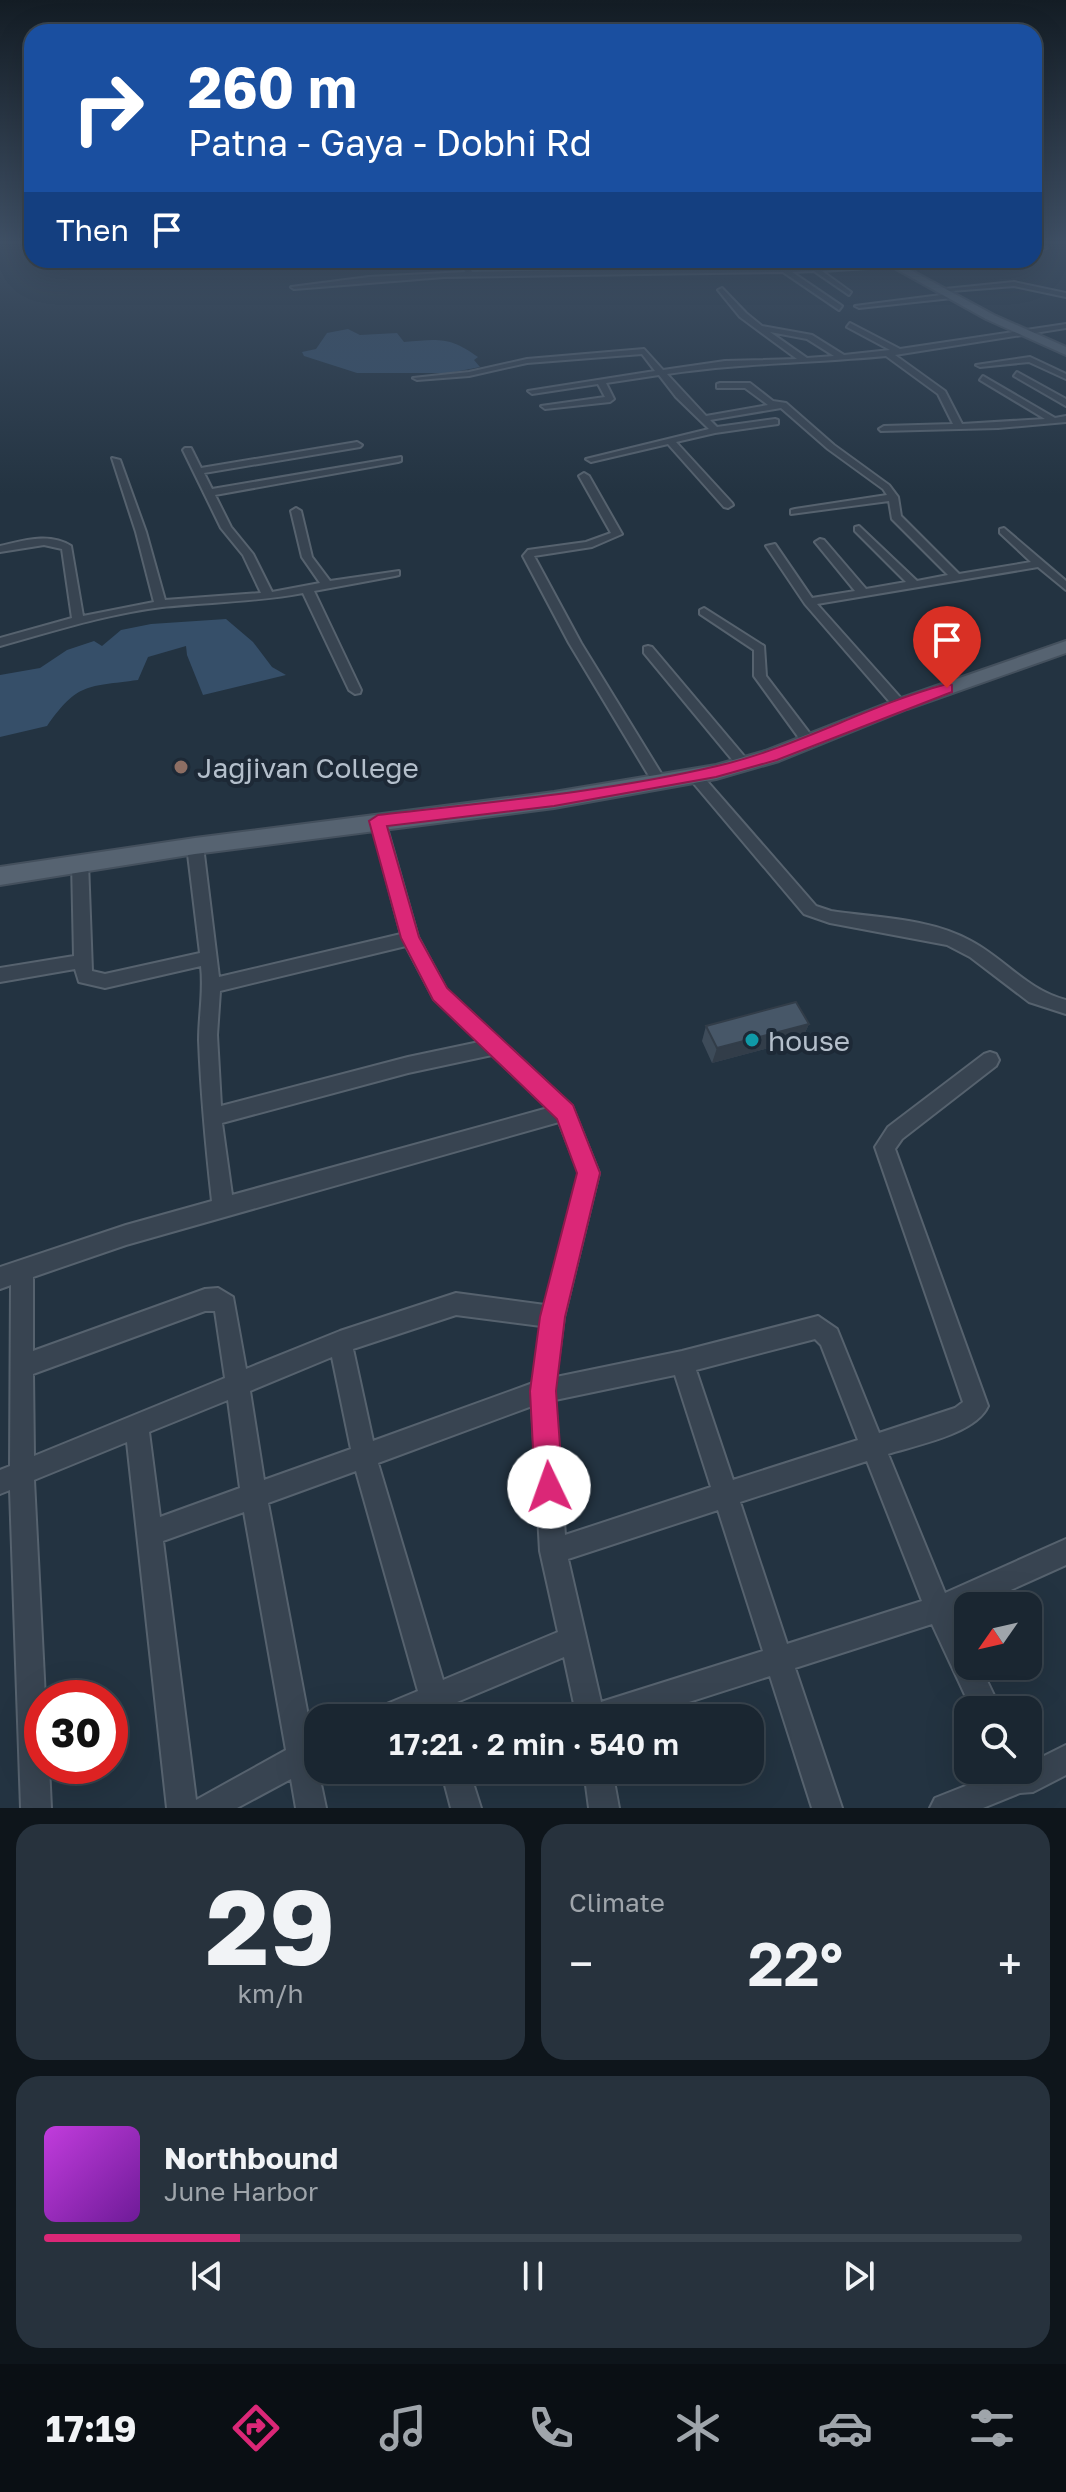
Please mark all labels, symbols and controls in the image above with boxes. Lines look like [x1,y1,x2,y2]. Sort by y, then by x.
text: 260 m [188,53,357,120]
icon: right [56,56,160,160]
text: Patna - Gaya - Dobhi Rd [188,121,592,164]
icon: arrive [145,208,189,252]
text: Then [56,212,129,248]
pin [913,606,981,688]
icon: arrive [925,618,969,662]
place label: Jagjivan College [197,751,419,784]
marker: Jagjivan College [172,758,190,776]
place label: house [768,1024,850,1057]
marker: house [743,1031,761,1049]
position arrow [507,1445,591,1529]
north arrow [954,1592,1042,1680]
map controls [954,1592,1042,1784]
speed limit sign: 30 [24,1680,128,1784]
button: search [954,1696,1042,1784]
text: 17:21 · 2 min · 540 m [389,1726,679,1762]
text: 29 [206,1863,335,1988]
text: Climate [569,1887,665,1918]
text: 22° [748,1927,843,1999]
text: − [569,1937,593,1990]
text: + [998,1937,1022,1990]
text: km/h [237,1978,304,2009]
text: Northbound [164,2140,338,2176]
text: June Harbor [164,2176,318,2207]
icon: previous [185,2254,229,2298]
icon: pause [511,2254,555,2298]
icon: next [837,2254,881,2298]
icon: directions [228,2400,284,2456]
icon: music [375,2400,431,2456]
icon: phone [523,2400,579,2456]
icon: climate [670,2400,726,2456]
icon: car [817,2400,873,2456]
icon: filters [964,2400,1020,2456]
text: 17:19 [46,2407,137,2450]

